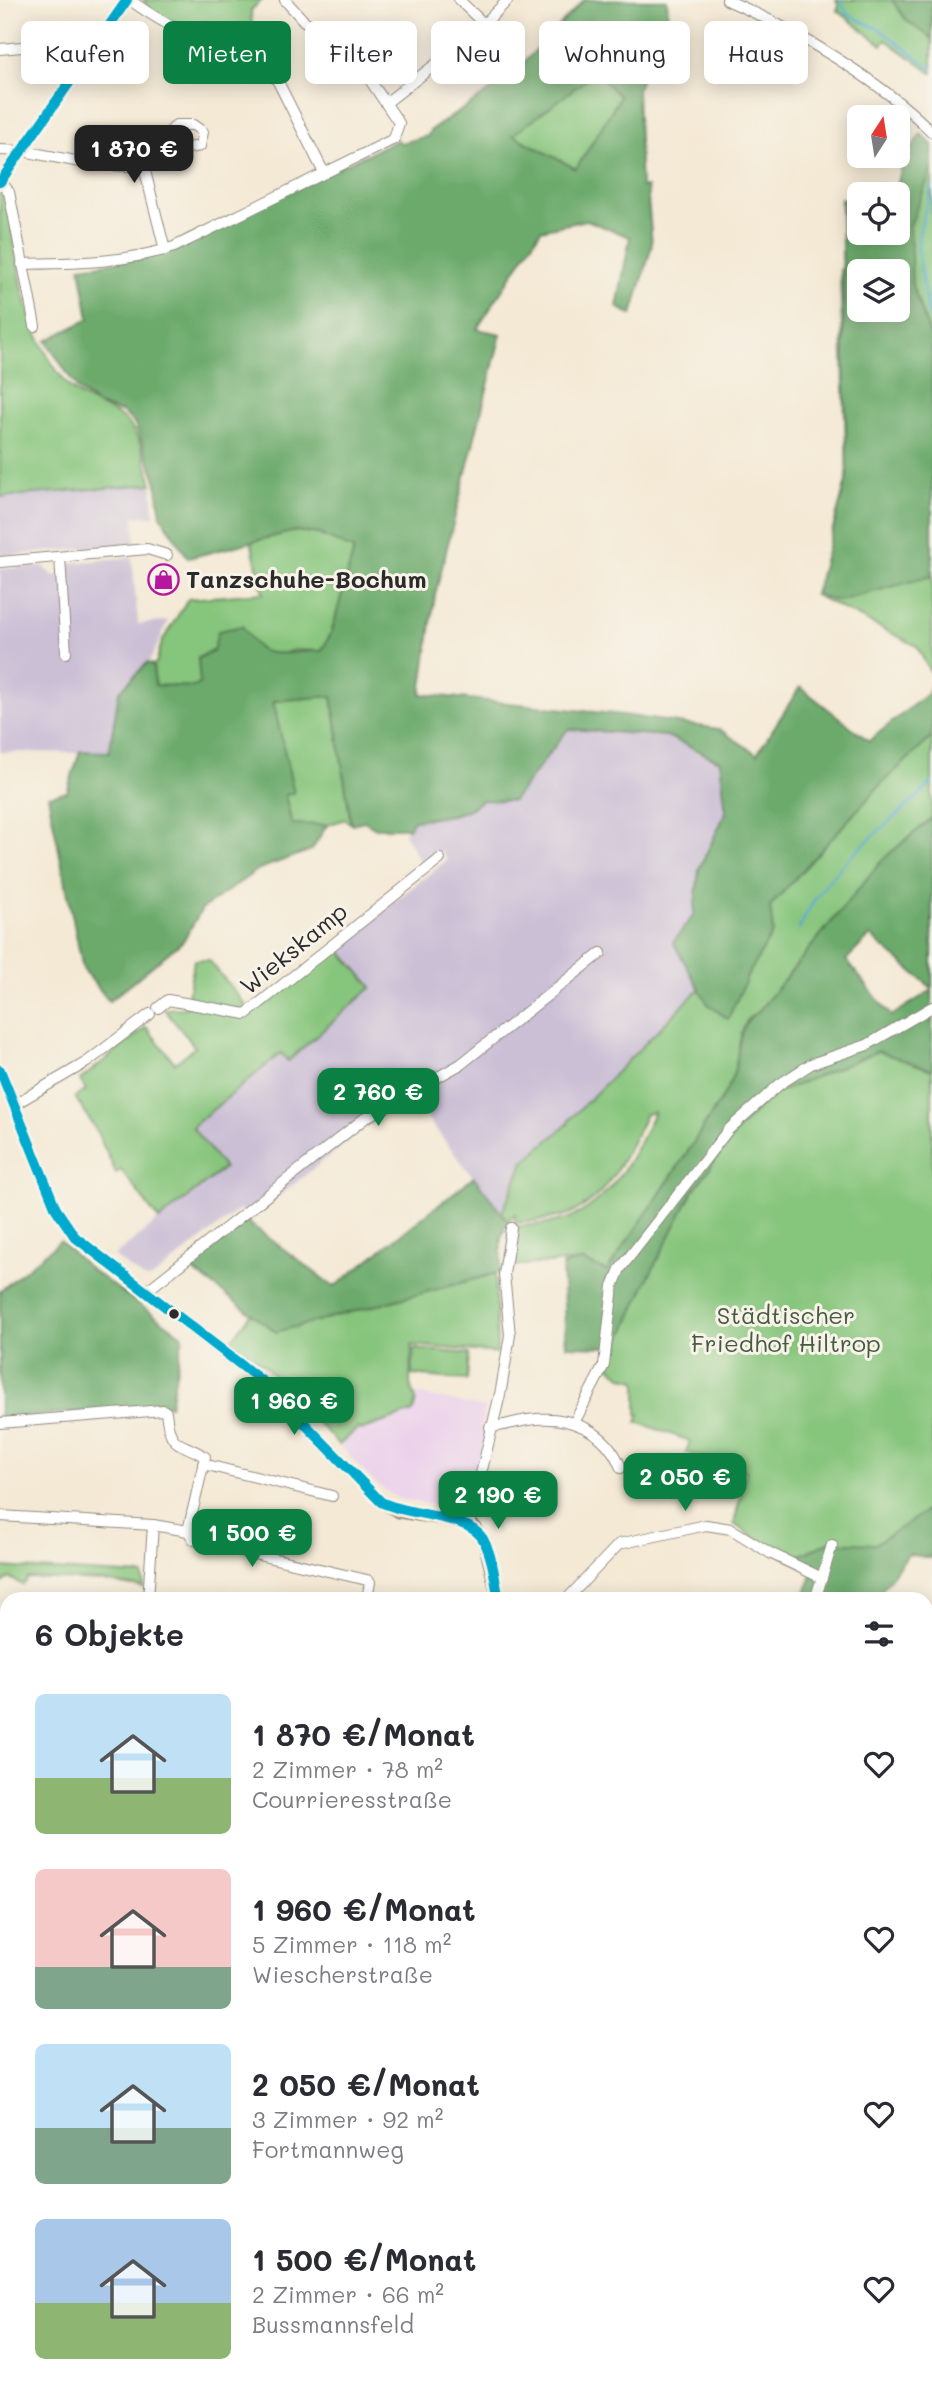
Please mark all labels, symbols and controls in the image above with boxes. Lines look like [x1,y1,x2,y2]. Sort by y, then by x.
chip: Kaufen [21,21,149,84]
chip: Mieten [163,21,291,84]
chip: Filter [305,21,417,84]
chip: Neu [431,21,525,84]
chip: Wohnung [539,21,690,84]
chip: Haus [704,21,808,84]
north arrow [847,105,910,168]
map controls [847,105,910,322]
pin: 1 870 € [69,125,199,185]
text: 1 870 € [90,133,178,163]
button: locate [847,182,910,245]
button: layers [847,259,910,322]
shop icon: Tanzschuhe-Bochum [146,563,180,597]
place label: Tanzschuhe-Bochum [186,563,427,594]
street label: Wiekskamp [233,895,353,1001]
pin: 2 760 € [313,1068,443,1128]
text: 2 760 € [333,1076,423,1106]
park label: Städtischer Friedhof Hiltrop [691,1299,881,1358]
unlabelled marker [167,1307,181,1321]
pin: 1 960 € [229,1378,359,1437]
text: 1 960 € [250,1385,338,1415]
pin: 2 050 € [620,1454,750,1513]
text: 2 050 € [639,1461,731,1491]
pin: 2 190 € [433,1472,563,1531]
text: 2 190 € [455,1479,541,1509]
pin: 1 500 € [187,1510,317,1569]
text: 1 500 € [208,1517,296,1547]
text: 6 Objekte [35,1614,184,1654]
icon: filters [860,1615,898,1653]
text: 1 870 €/Monat [252,1714,475,1754]
icon: home [91,1722,175,1806]
icon: heart [860,1745,898,1783]
text: 2 Zimmer · 78 m² [252,1754,443,1784]
text: Courrieresstraße [252,1784,452,1814]
text: 1 960 €/Monat [252,1889,476,1929]
icon: home [91,1897,175,1981]
icon: heart [860,1920,898,1958]
text: 5 Zimmer · 118 m² [252,1929,451,1959]
text: Wiescherstraße [252,1959,433,1989]
text: 2 050 €/Monat [252,2064,480,2104]
icon: home [91,2072,175,2156]
icon: heart [860,2095,898,2133]
text: 3 Zimmer · 92 m² [252,2104,443,2134]
text: Fortmannweg [252,2134,404,2164]
text: 1 500 €/Monat [252,2239,476,2279]
icon: home [91,2247,175,2331]
icon: heart [860,2270,898,2308]
text: 2 Zimmer · 66 m² [252,2279,444,2309]
text: Bussmannsfeld [252,2309,414,2339]

